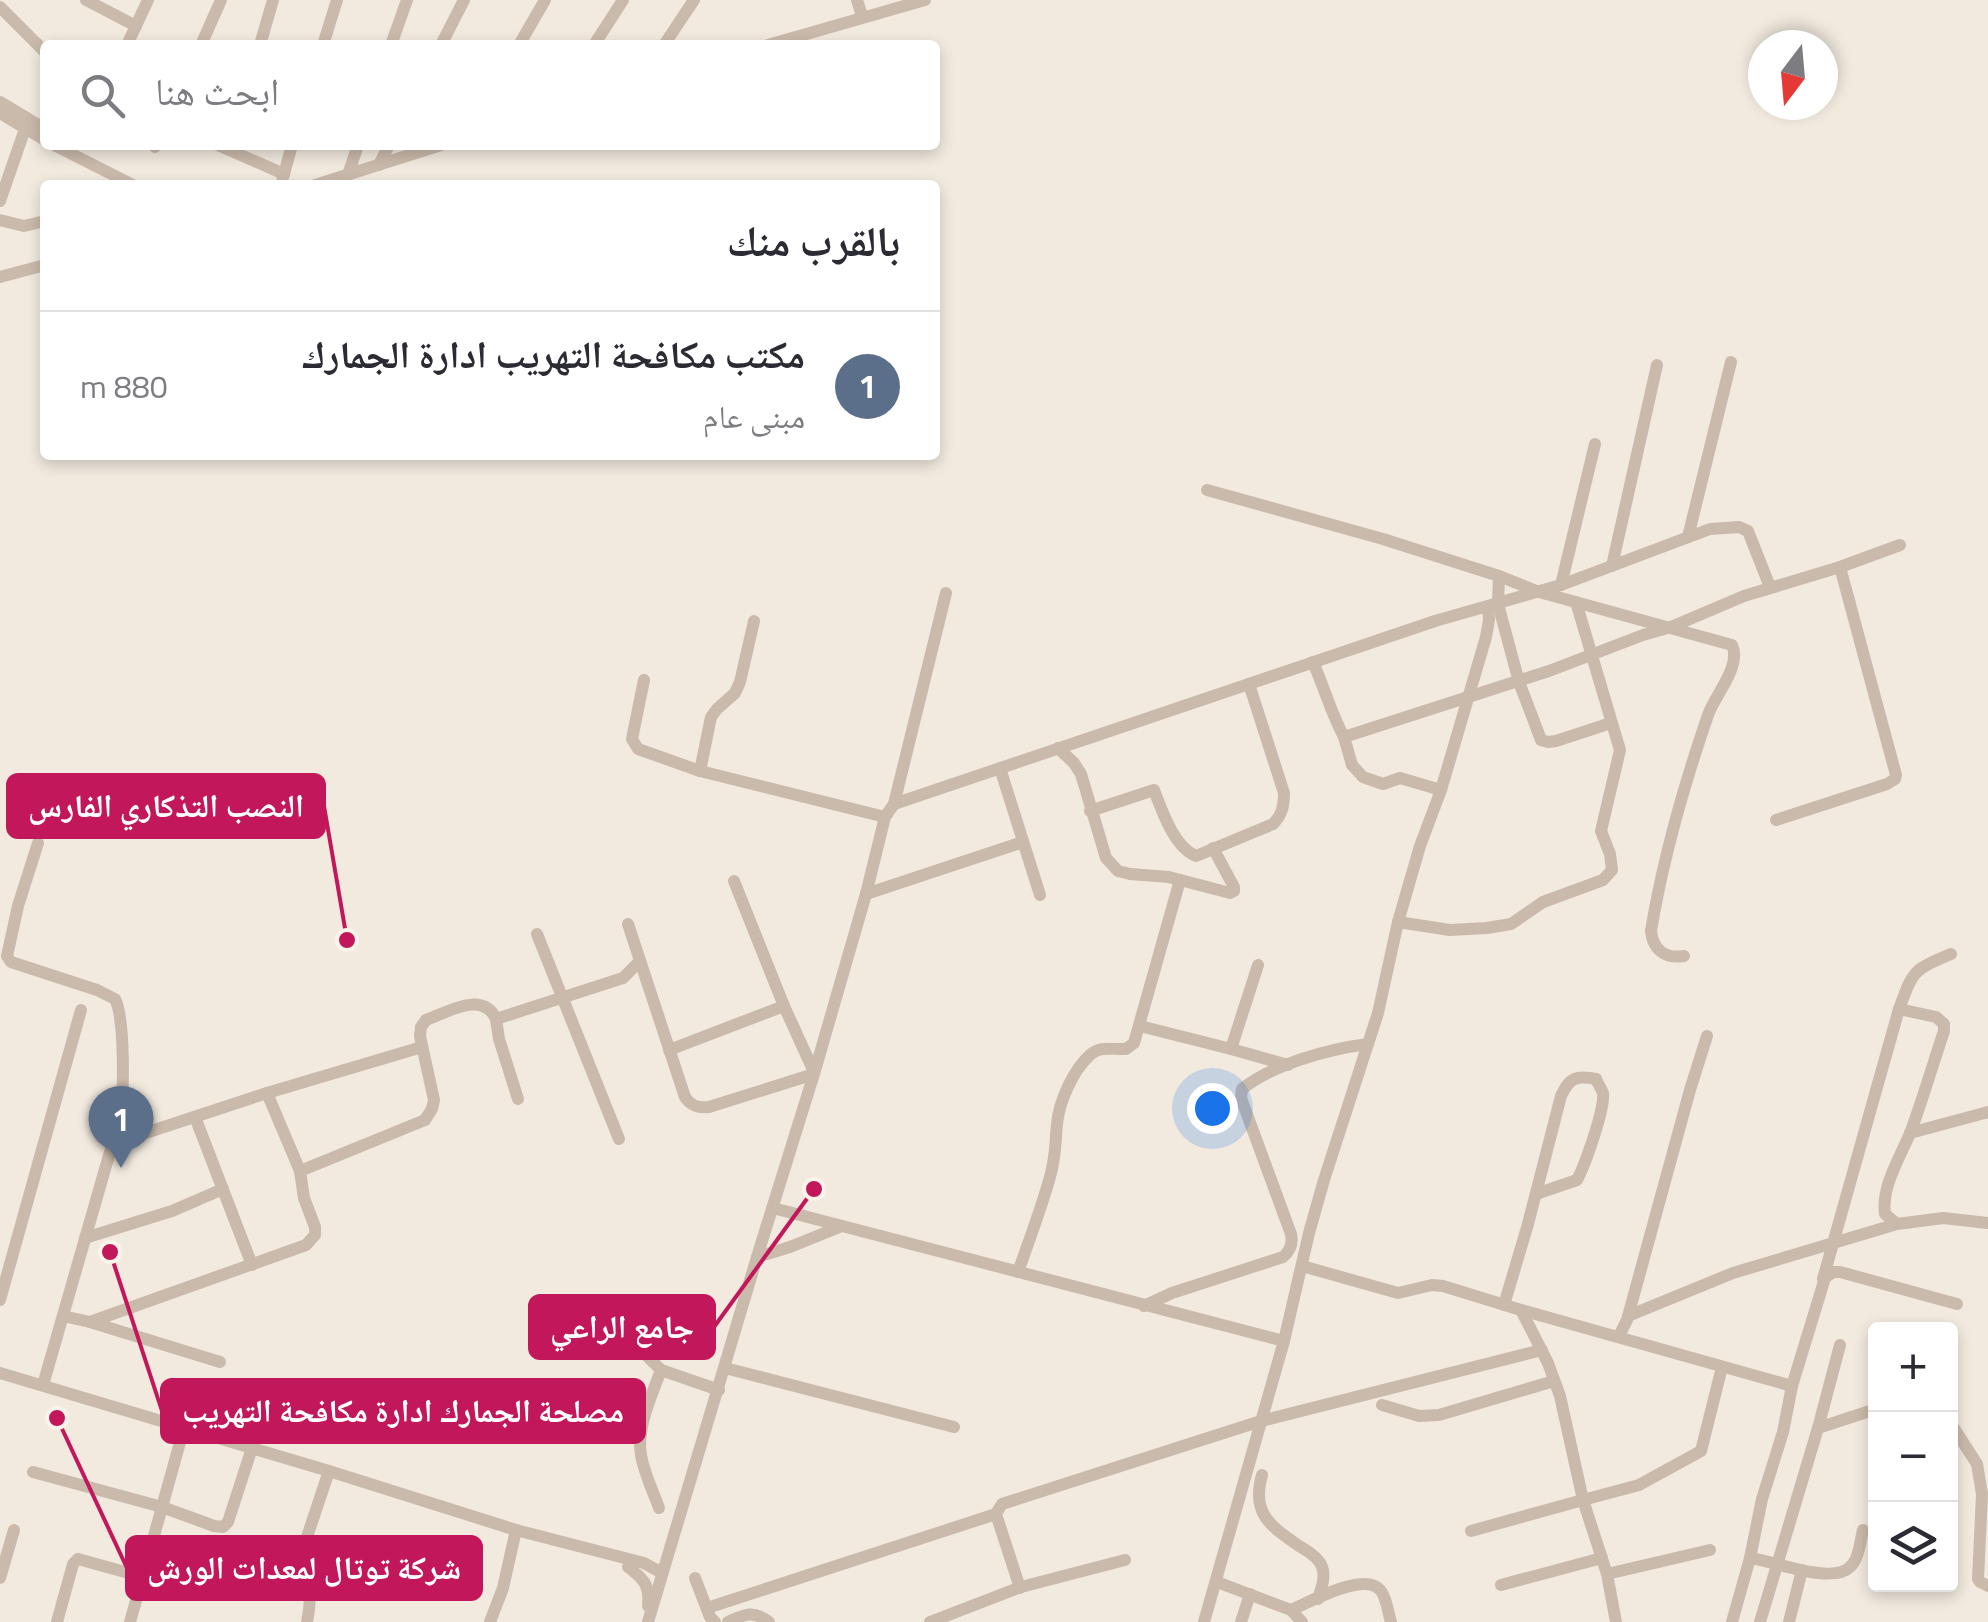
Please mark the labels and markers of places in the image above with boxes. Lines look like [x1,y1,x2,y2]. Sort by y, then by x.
callout: النصب التذكاري الفارس [8,775,324,837]
pin: 1 [88,1086,154,1168]
callout: جامع الراعي [530,1296,714,1358]
callout: مصلحة الجمارك ادارة مكافحة التهريب [162,1380,644,1442]
callout: شركة توتال لمعدات الورش [127,1537,481,1599]

